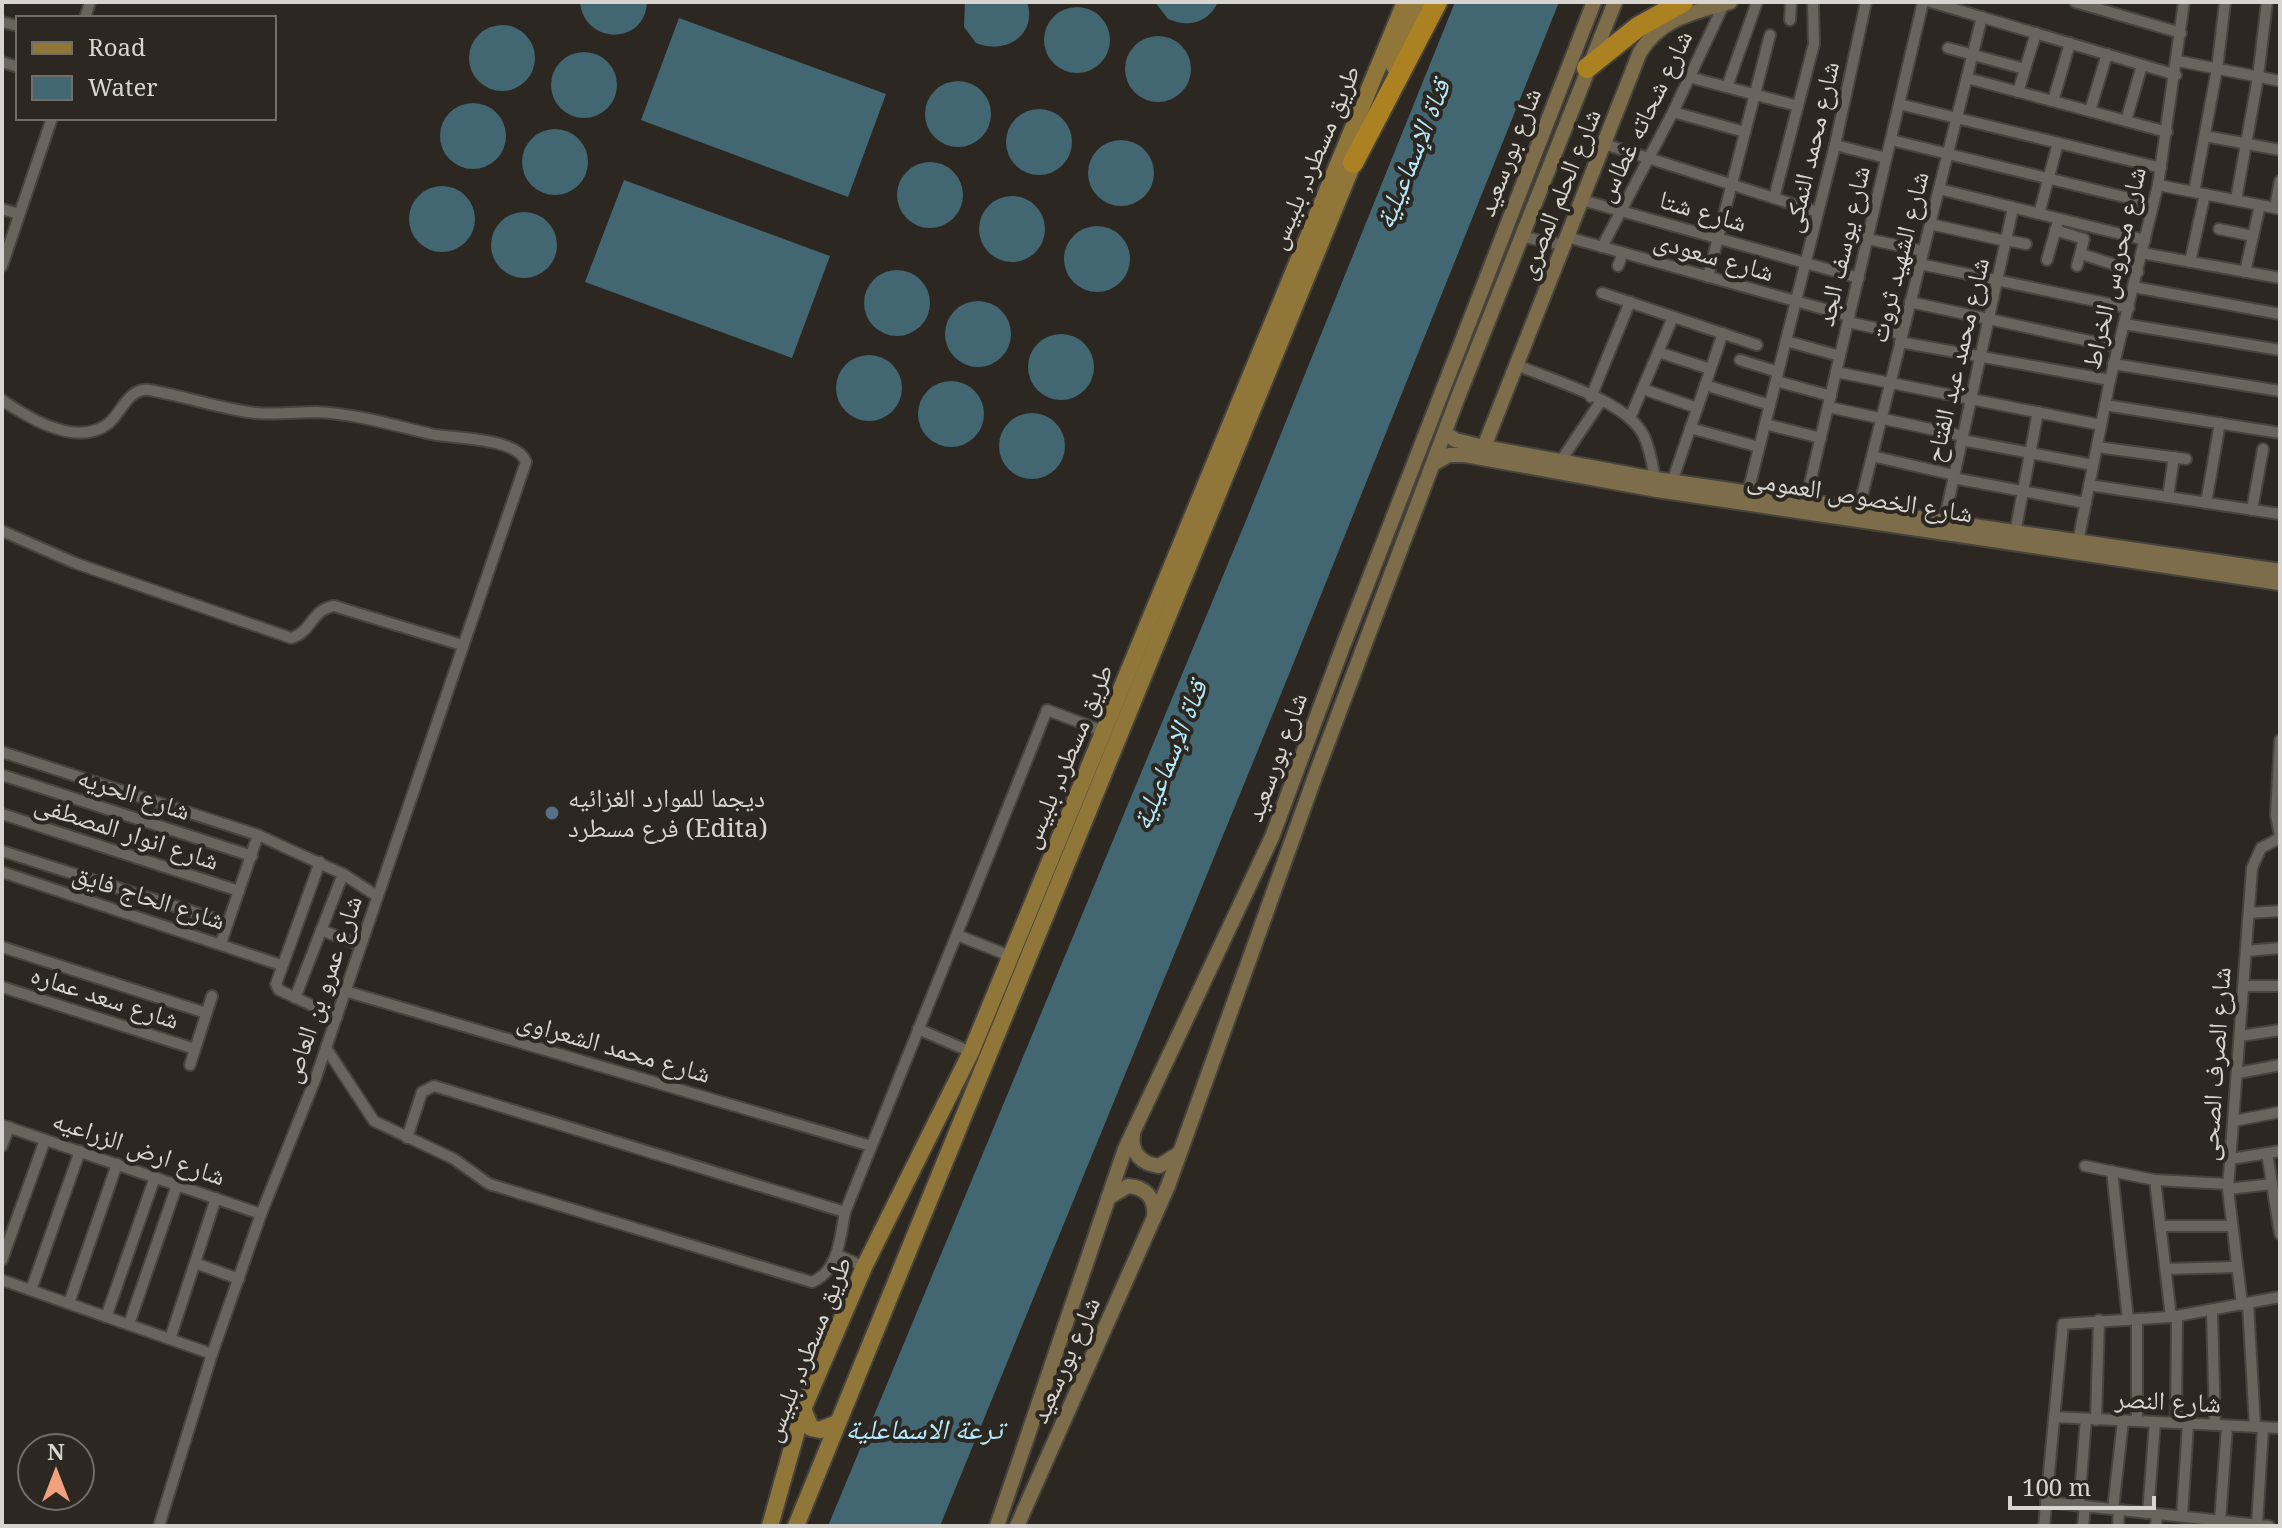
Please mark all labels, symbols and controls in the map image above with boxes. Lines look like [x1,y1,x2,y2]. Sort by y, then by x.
legend [16,16,276,120]
street label: شارع شحاته غطاس [1586,24,1700,208]
text: Road [88,30,146,63]
street label: شارع محمد النمكى [1773,57,1847,236]
street label: طريق مسطرد, بلبيس [1258,59,1368,254]
text: Water [88,70,158,103]
water label: قناة الإسماعيلية [1364,70,1460,234]
street label: شارع بورسعيد [1467,82,1549,221]
street label: شارع الحلم المصرى [1507,103,1609,284]
street label: شارع يوسف الجد [1806,162,1878,330]
street label: شارع محروس الخراط [2072,163,2154,373]
street label: شارع الشهيد ثروت [1859,167,1937,346]
street label: شارع شتا [1655,180,1751,240]
street label: شارع سعودى [1650,221,1778,289]
street label: شارع محمد عبد الفتاح [1915,254,1997,466]
street label: شارع الخصوص العمومى [1745,459,1976,531]
street label: طريق مسطرد, بلبيس [1011,658,1121,853]
water label: قناة الإسماعيلية [1121,671,1217,835]
street label: شارع بورسعيد [1235,687,1315,826]
street label: شارع الحريه [73,758,195,828]
place label: ديجما للموارد الغزائيه فرع مسطرد (Edita) [568,779,768,845]
street label: شارع انوار المصطفى [31,784,224,878]
marker: ديجما للموارد الغزائيه فرع مسطرد (Edita) [543,804,561,822]
street label: شارع الحاج فايق [69,854,230,938]
street label: شارع عمرو بن العاص [272,890,370,1087]
street label: شارع سعد عماره [26,955,184,1037]
street label: شارع الصرف الصحى [2189,966,2239,1162]
street label: شارع محمد الشعراوى [513,1001,715,1091]
street label: شارع ارض الزراعيه [48,1101,230,1193]
street label: طريق مسطرد, بلبيس [752,1251,860,1447]
street label: شارع بورسعيد [1020,1291,1108,1429]
street label: شارع النصر [2113,1379,2222,1421]
water label: ترعة الاسماعلية [846,1409,1008,1447]
north arrow [16,1432,96,1512]
text: N [47,1436,65,1466]
scale bar [2010,1460,2154,1510]
text: 100 m [2022,1470,2091,1503]

